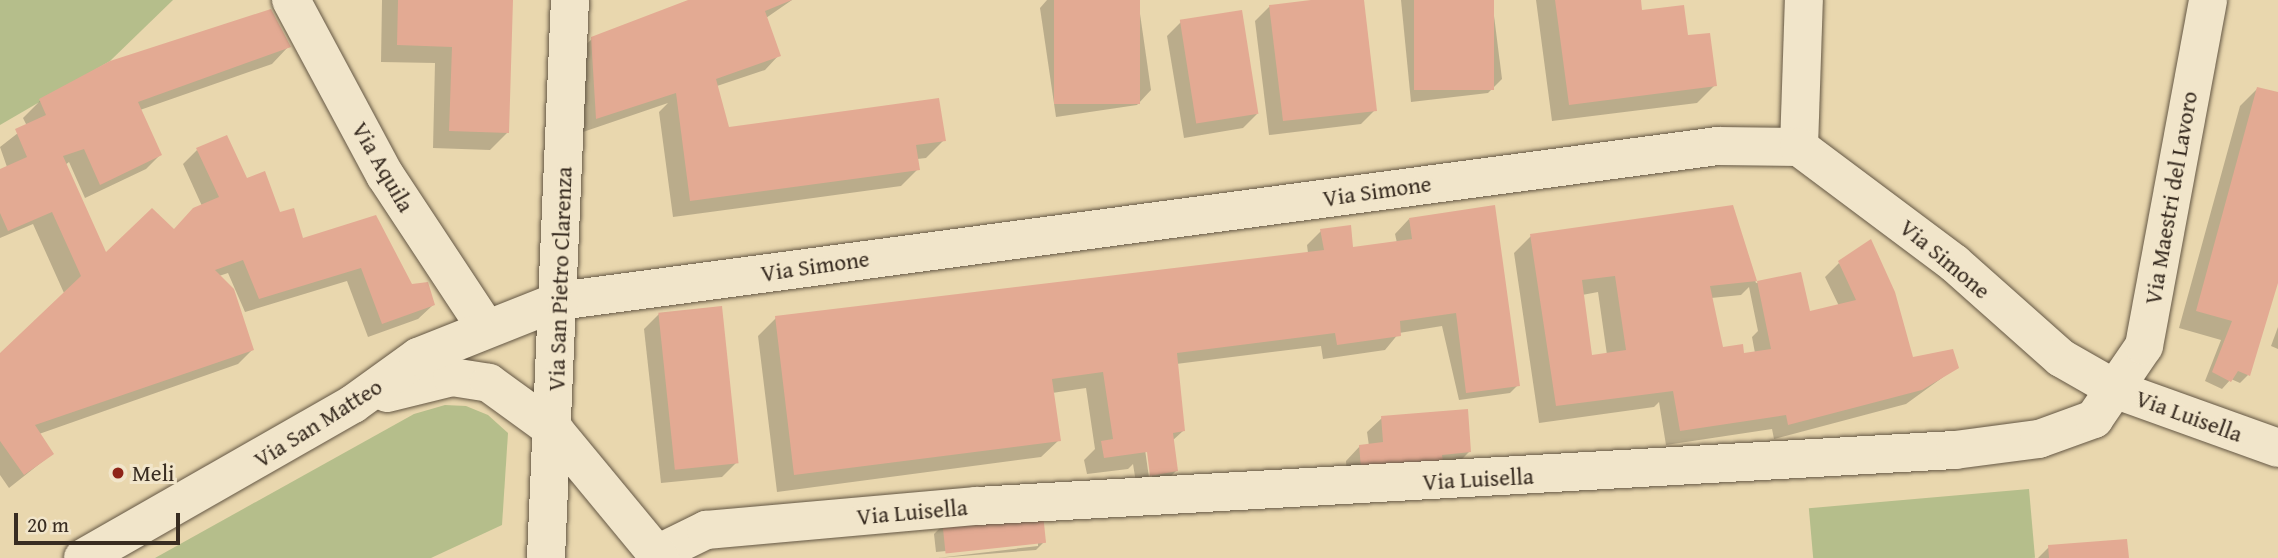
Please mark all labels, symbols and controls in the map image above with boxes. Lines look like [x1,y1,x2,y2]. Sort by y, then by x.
street label: Via Maestri del Lavoro [2139,89,2203,307]
street label: Via Aquila [346,117,420,217]
street label: Via San Pietro Clarenza [542,166,578,392]
street label: Via Simone [1321,170,1433,212]
street label: Via Simone [1894,213,1996,305]
street label: Via Simone [759,245,871,287]
street label: Via San Matteo [249,373,387,473]
street label: Via Luisella [2132,384,2246,448]
place label: Meli [132,459,175,487]
street label: Via Luisella [1422,462,1534,496]
marker: Meli [110,465,126,481]
street label: Via Luisella [855,493,969,531]
scale bar [18,498,184,542]
text: 20 m [27,509,69,540]

